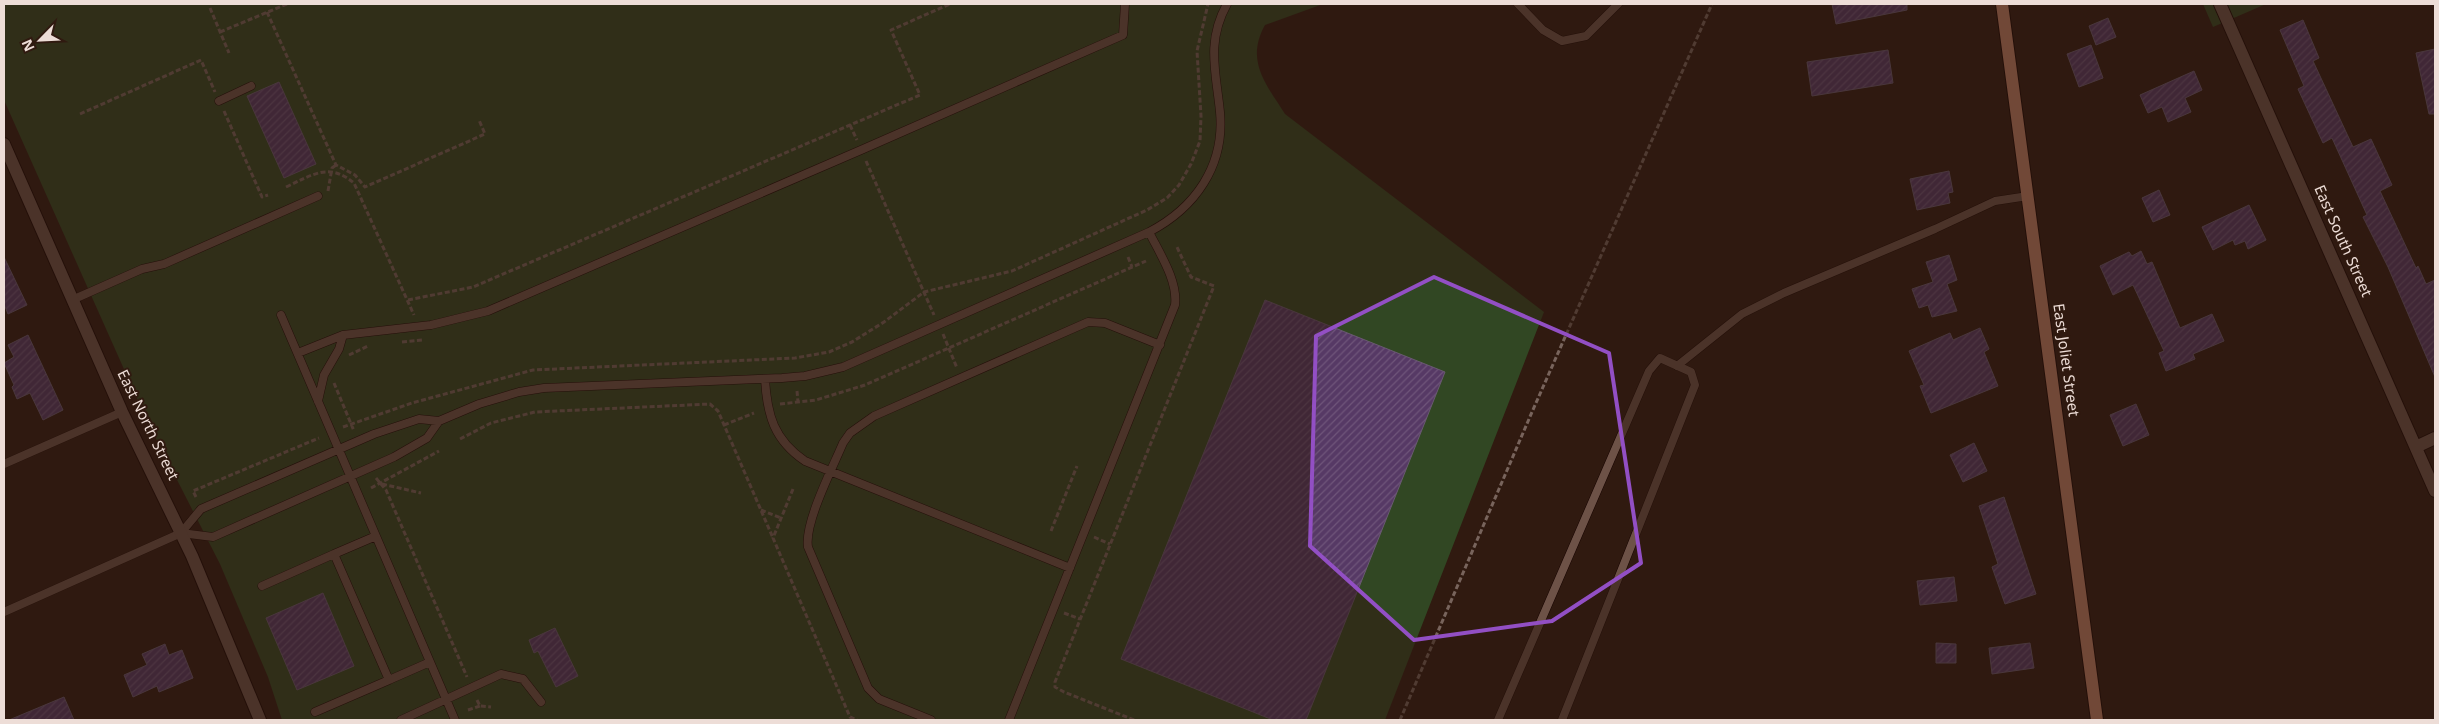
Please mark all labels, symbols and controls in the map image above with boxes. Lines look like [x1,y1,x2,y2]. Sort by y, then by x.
north arrow [15,15,65,65]
text: N [17,36,39,55]
street label: East South Street [2310,182,2378,300]
street label: East Joliet Street [2049,302,2085,418]
street label: East North Street [114,366,185,484]

